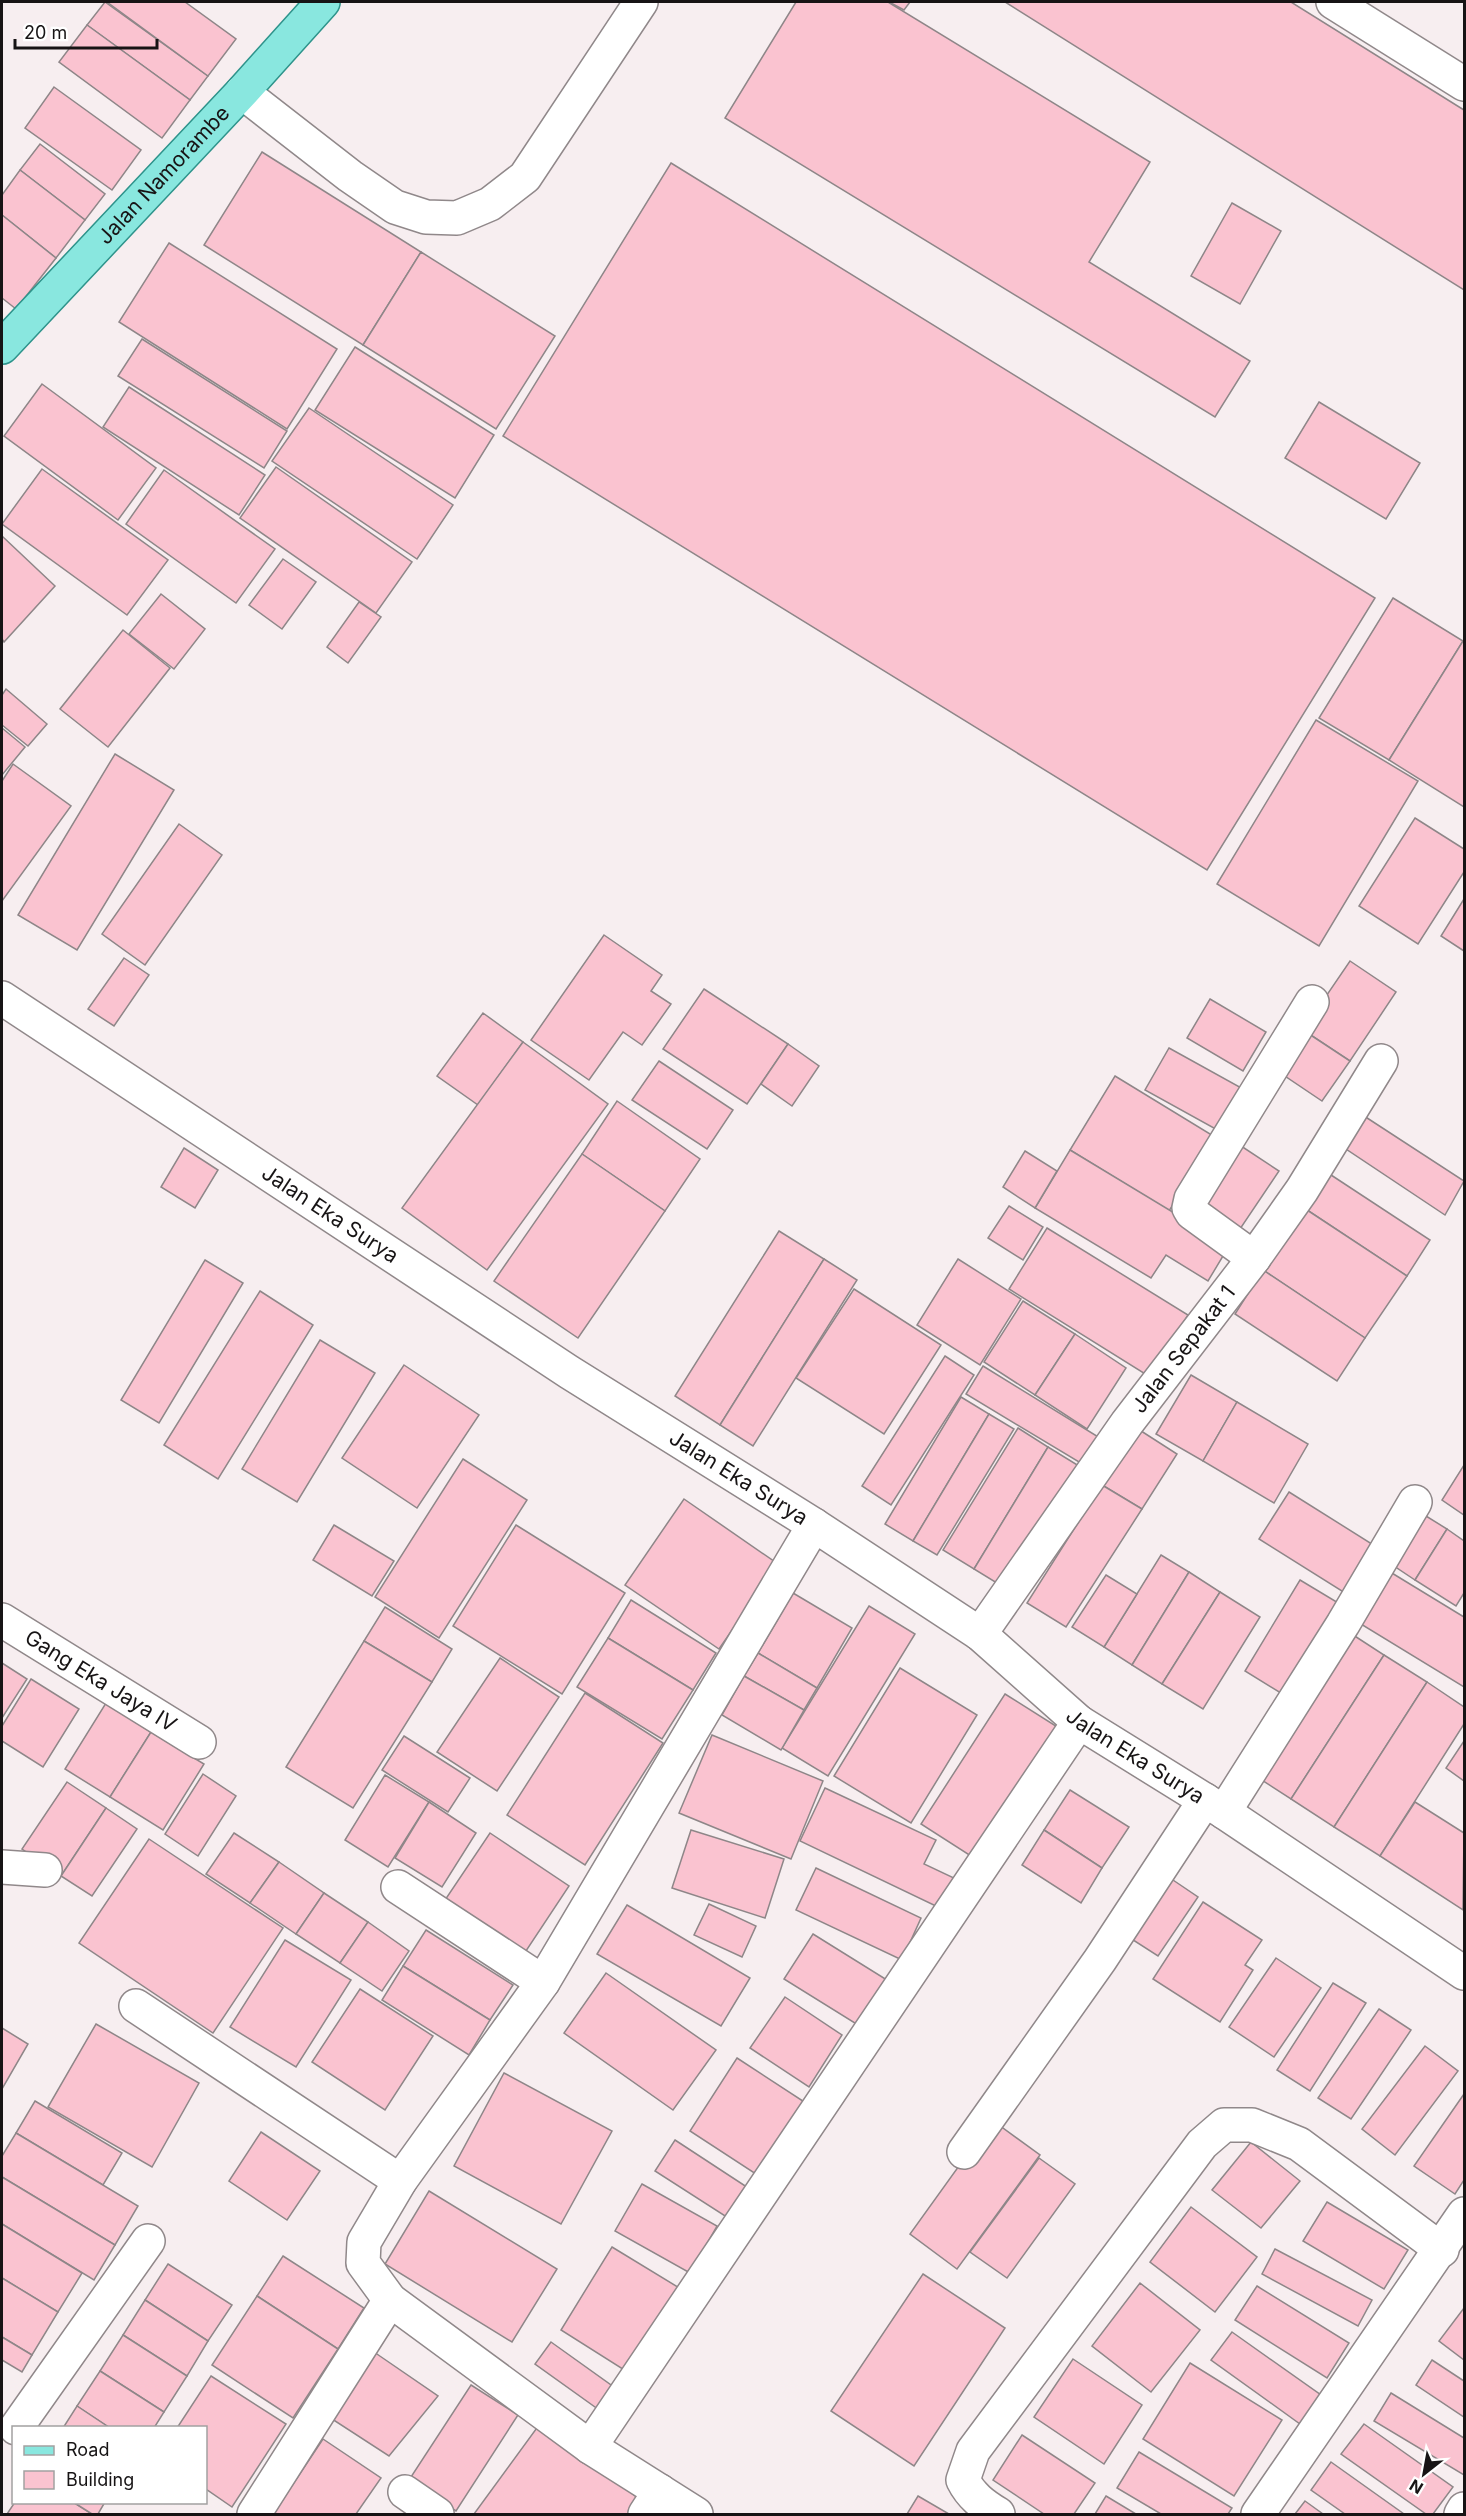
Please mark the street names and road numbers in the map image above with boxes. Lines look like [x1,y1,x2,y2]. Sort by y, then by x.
street label: Jalan Namorambe [92,100,234,249]
street label: Jalan Eka Surya [257,1160,403,1268]
street label: Jalan Sepakat 1 [1126,1280,1240,1418]
street label: Jalan Eka Surya [665,1425,813,1530]
street label: Gang Eka Jaya IV [21,1624,181,1737]
street label: Jalan Eka Surya [1061,1703,1209,1809]

